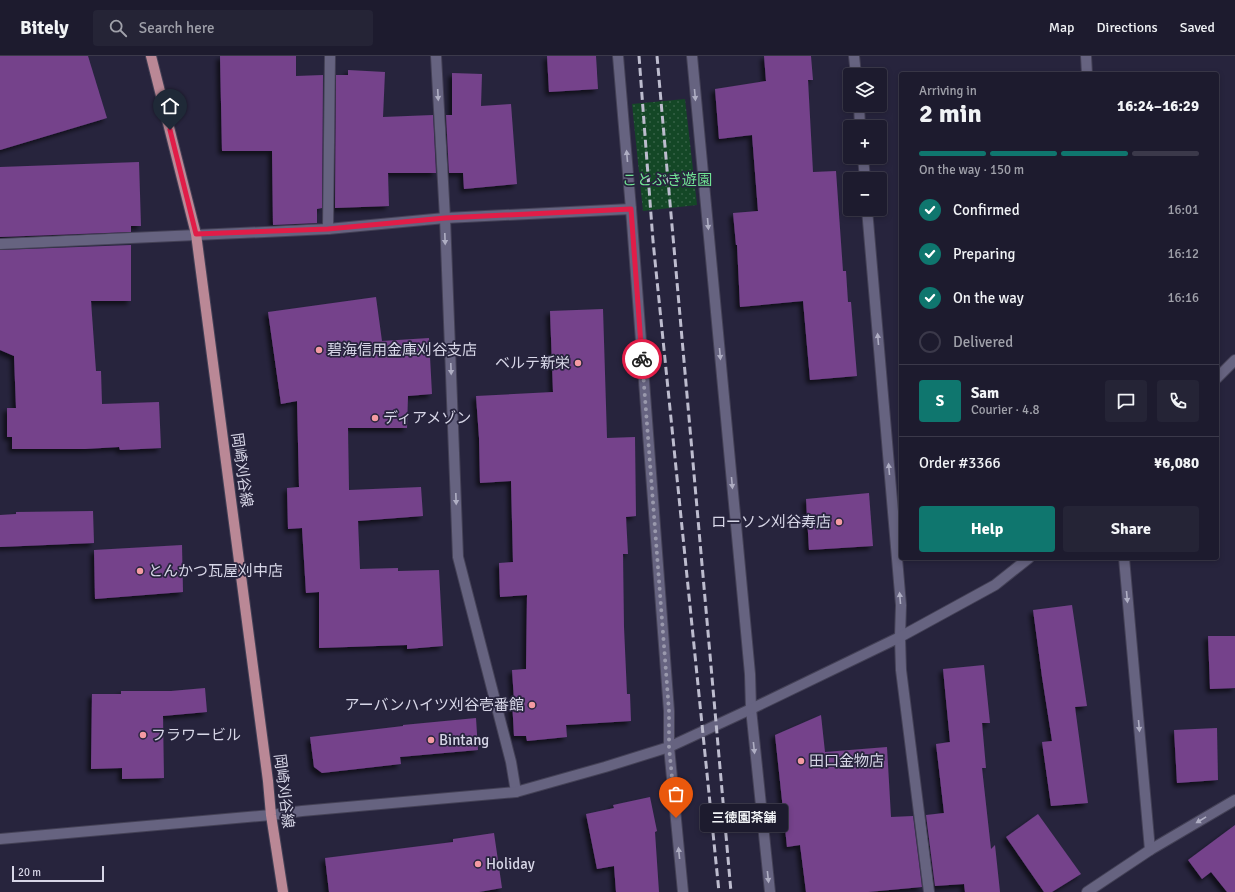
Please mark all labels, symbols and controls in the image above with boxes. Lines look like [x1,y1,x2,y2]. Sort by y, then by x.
search box [93,10,373,46]
text: Bitely [20,16,69,40]
icon: search [107,17,129,39]
text: Search here [139,19,214,37]
text: Map [1049,19,1075,36]
text: Directions [1097,19,1158,36]
text: Saved [1180,19,1215,36]
map controls [843,68,887,216]
button: layers [843,68,887,112]
text: Arriving in [919,83,977,99]
pin [153,89,187,130]
one-way arrow [435,89,442,101]
one-way arrow [692,89,699,101]
icon: home [159,95,181,117]
text: 16:24–16:29 [1117,97,1199,115]
text: 2 min [919,98,982,130]
button: + [843,120,887,164]
one-way arrow [623,150,630,162]
text: On the way · 150 m [919,162,1024,178]
park label: ことぶき遊園 [622,171,712,189]
button: − [843,172,887,216]
icon: check [919,199,941,221]
text: Confirmed [953,201,1020,219]
text: 16:01 [1167,202,1199,218]
one-way arrow [704,218,711,230]
one-way arrow [442,233,449,245]
icon: check [919,243,941,265]
text: Preparing [953,245,1016,263]
text: 16:12 [1167,246,1199,262]
icon: check [919,287,941,309]
text: On the way [953,289,1024,307]
text: 16:16 [1167,290,1199,306]
one-way arrow [875,333,882,345]
text: Delivered [953,333,1013,351]
courier [622,339,662,379]
place label: 碧海信用金庫刈谷支店 [327,341,477,359]
marker: 碧海信用金庫刈谷支店 [314,345,324,355]
icon: bike [631,348,653,370]
one-way arrow [716,348,723,360]
place label: ベルテ新栄 [495,354,570,372]
marker: ベルテ新栄 [573,358,583,368]
one-way arrow [447,363,454,375]
button: chat [1105,380,1147,422]
button: phone [1157,380,1199,422]
text: Sam [971,384,999,402]
text: S [936,392,944,410]
text: Courier · 4.8 [971,402,1040,418]
place label: ディアメゾン [383,409,471,427]
marker: ディアメゾン [370,413,380,423]
street label: 岡崎刈谷線 [228,432,256,508]
text: Order #3366 [919,454,1001,472]
text: ¥6,080 [1154,454,1199,472]
one-way arrow [886,463,893,475]
one-way arrow [728,477,735,489]
one-way arrow [452,493,459,505]
button: Help [919,506,1055,552]
button: Share [1063,506,1199,552]
place label: ローソン刈谷寿店 [711,513,831,531]
marker: ローソン刈谷寿店 [834,517,844,527]
place label: とんかつ瓦屋刈中店 [148,562,283,580]
marker: とんかつ瓦屋刈中店 [135,566,145,576]
one-way arrow [1124,591,1131,603]
one-way arrow [897,592,904,604]
place label: アーバンハイツ刈谷壱番館 [345,696,524,714]
marker: アーバンハイツ刈谷壱番館 [527,700,537,710]
one-way arrow [1136,720,1142,732]
place label: フラワービル [151,726,241,744]
marker: フラワービル [138,730,148,740]
place label: Bintang [439,731,489,749]
marker: Bintang [426,735,436,745]
one-way arrow [751,742,757,754]
place label: 田口金物店 [809,752,884,770]
street label: 岡崎刈谷線 [270,753,298,829]
marker: 田口金物店 [796,756,806,766]
pin [659,777,693,818]
icon: bag [665,783,687,805]
callout: 三徳園茶舗 [700,804,788,832]
text: 三徳園茶舗 [711,810,777,826]
one-way arrow [1196,816,1206,824]
one-way arrow [676,847,683,859]
place label: Holiday [486,855,535,873]
marker: Holiday [473,859,483,869]
scale bar [12,864,104,883]
text: 20 m [18,866,41,879]
one-way arrow [765,871,771,883]

